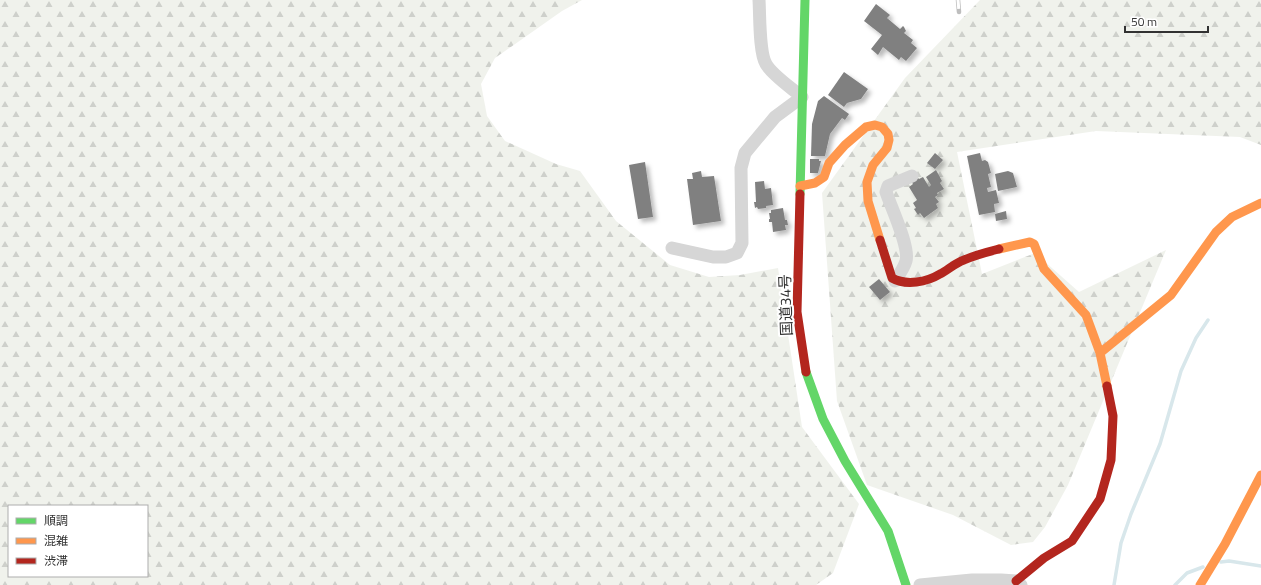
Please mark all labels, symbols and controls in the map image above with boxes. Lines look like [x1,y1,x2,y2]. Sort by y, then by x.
scale bar [1125,8,1208,34]
text: 50 m [1131,12,1157,31]
street label: 国道34号 [773,274,798,336]
legend [8,505,148,577]
text: 順調 [44,511,68,530]
text: 混雑 [44,531,68,550]
text: 渋滞 [44,551,68,570]

